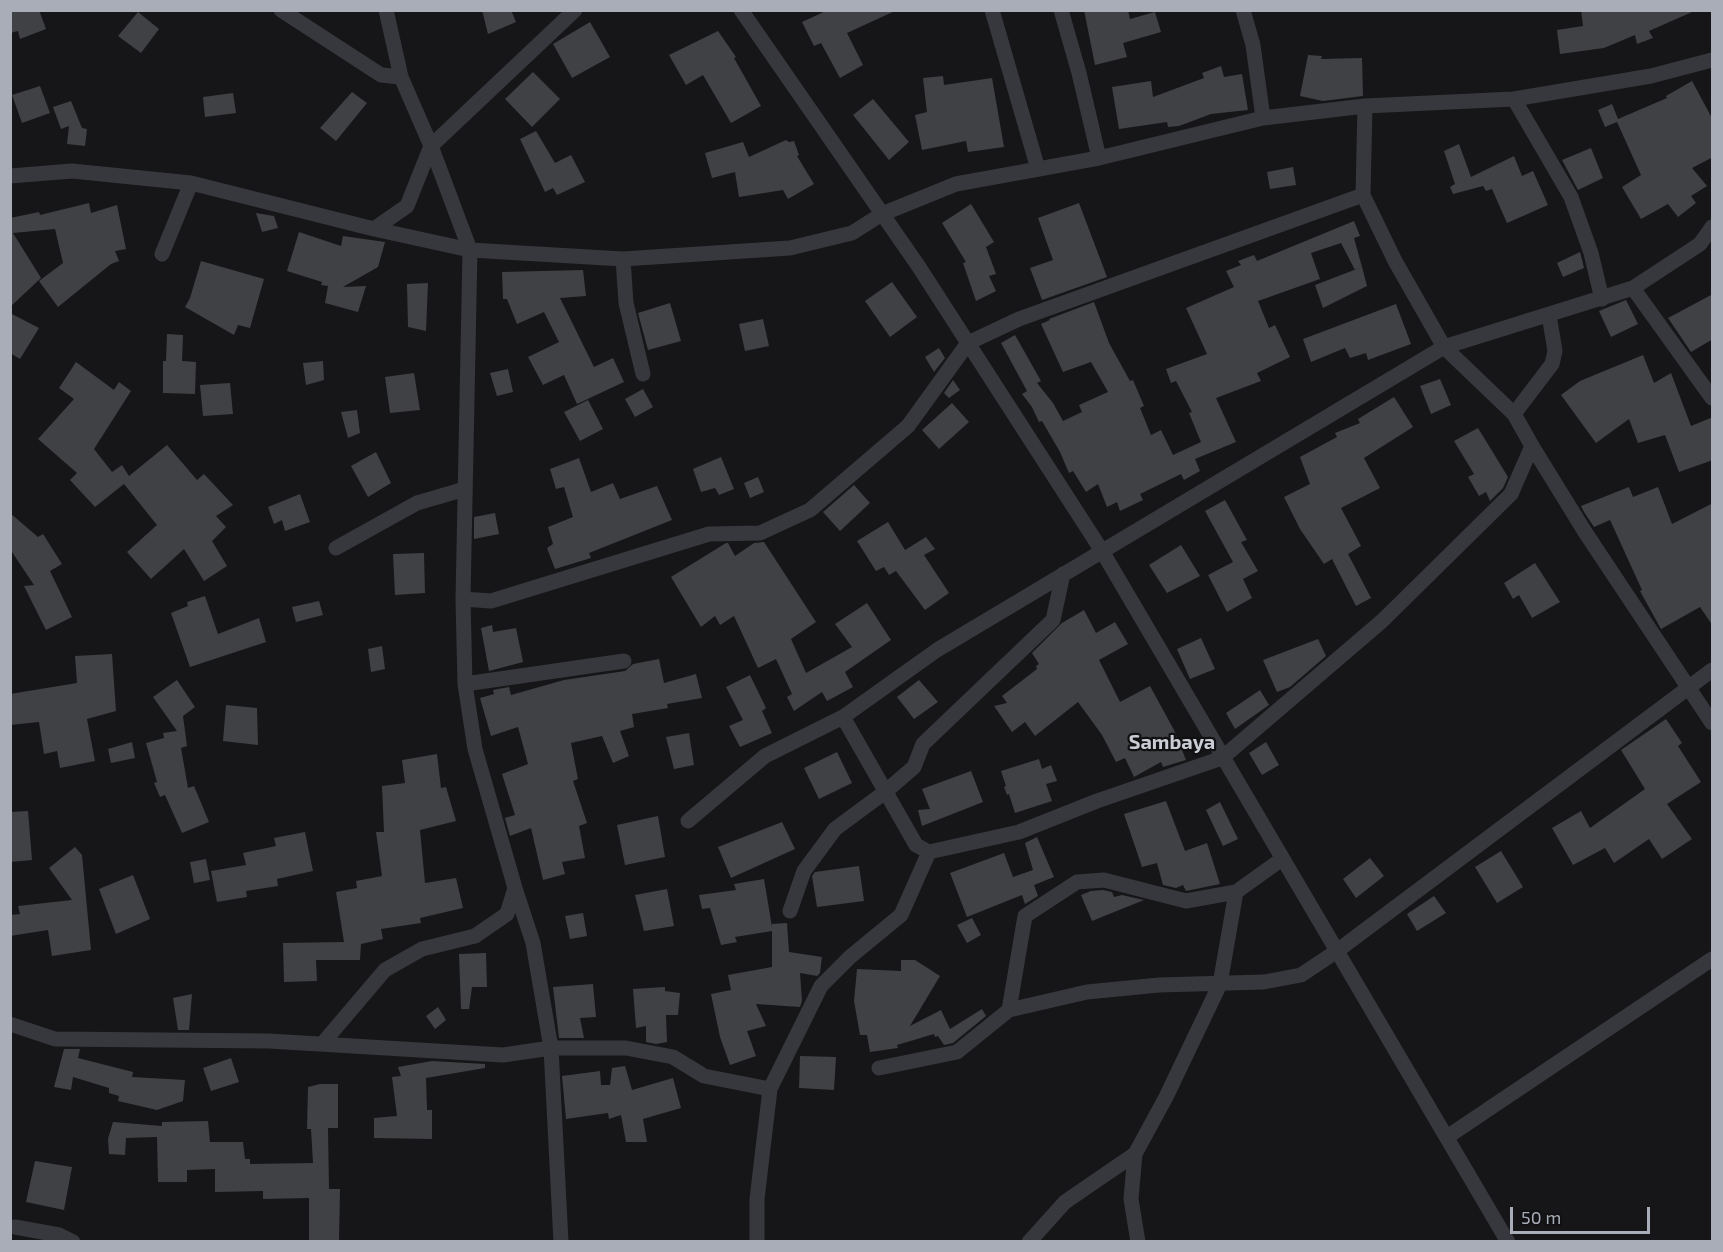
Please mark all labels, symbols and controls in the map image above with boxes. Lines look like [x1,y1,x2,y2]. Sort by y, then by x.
district label: Sambaya [1129,730,1215,754]
scale bar [1513,1195,1652,1233]
text: 50 m [1521,1206,1561,1228]

